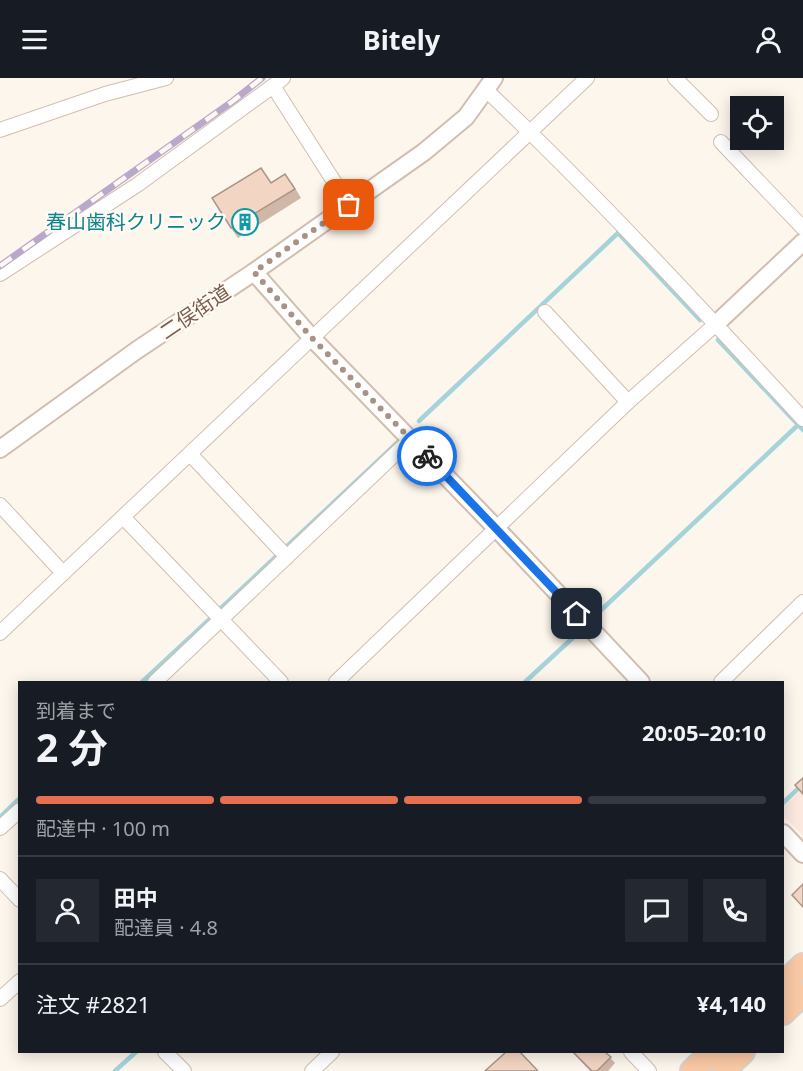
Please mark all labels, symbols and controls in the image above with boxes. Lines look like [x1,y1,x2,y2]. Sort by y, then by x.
text: Bitely [363,21,440,58]
icon: menu [18,23,51,56]
icon: person [752,23,785,56]
map controls [730,96,784,150]
button: locate [730,96,784,150]
pin [323,179,374,230]
icon: bag [332,188,365,221]
building icon: 春山歯科クリニック [230,207,260,237]
place label: 春山歯科クリニック [46,208,226,235]
street label: 二俣街道 [154,278,235,345]
courier [397,426,457,486]
icon: bike [411,440,444,473]
pin [551,588,602,639]
icon: home [560,597,593,630]
text: 到着まで [36,697,116,724]
text: 20:05–20:10 [642,717,766,747]
text: 2 分 [36,720,107,773]
text: 配達中 · 100 m [36,815,170,842]
button: person [36,879,99,942]
button: chat [625,879,688,942]
button: phone [703,879,766,942]
text: 田中 [114,882,158,912]
text: 配達員 · 4.8 [114,914,218,941]
text: ¥4,140 [697,988,766,1018]
text: 注文 #2821 [36,989,150,1019]

